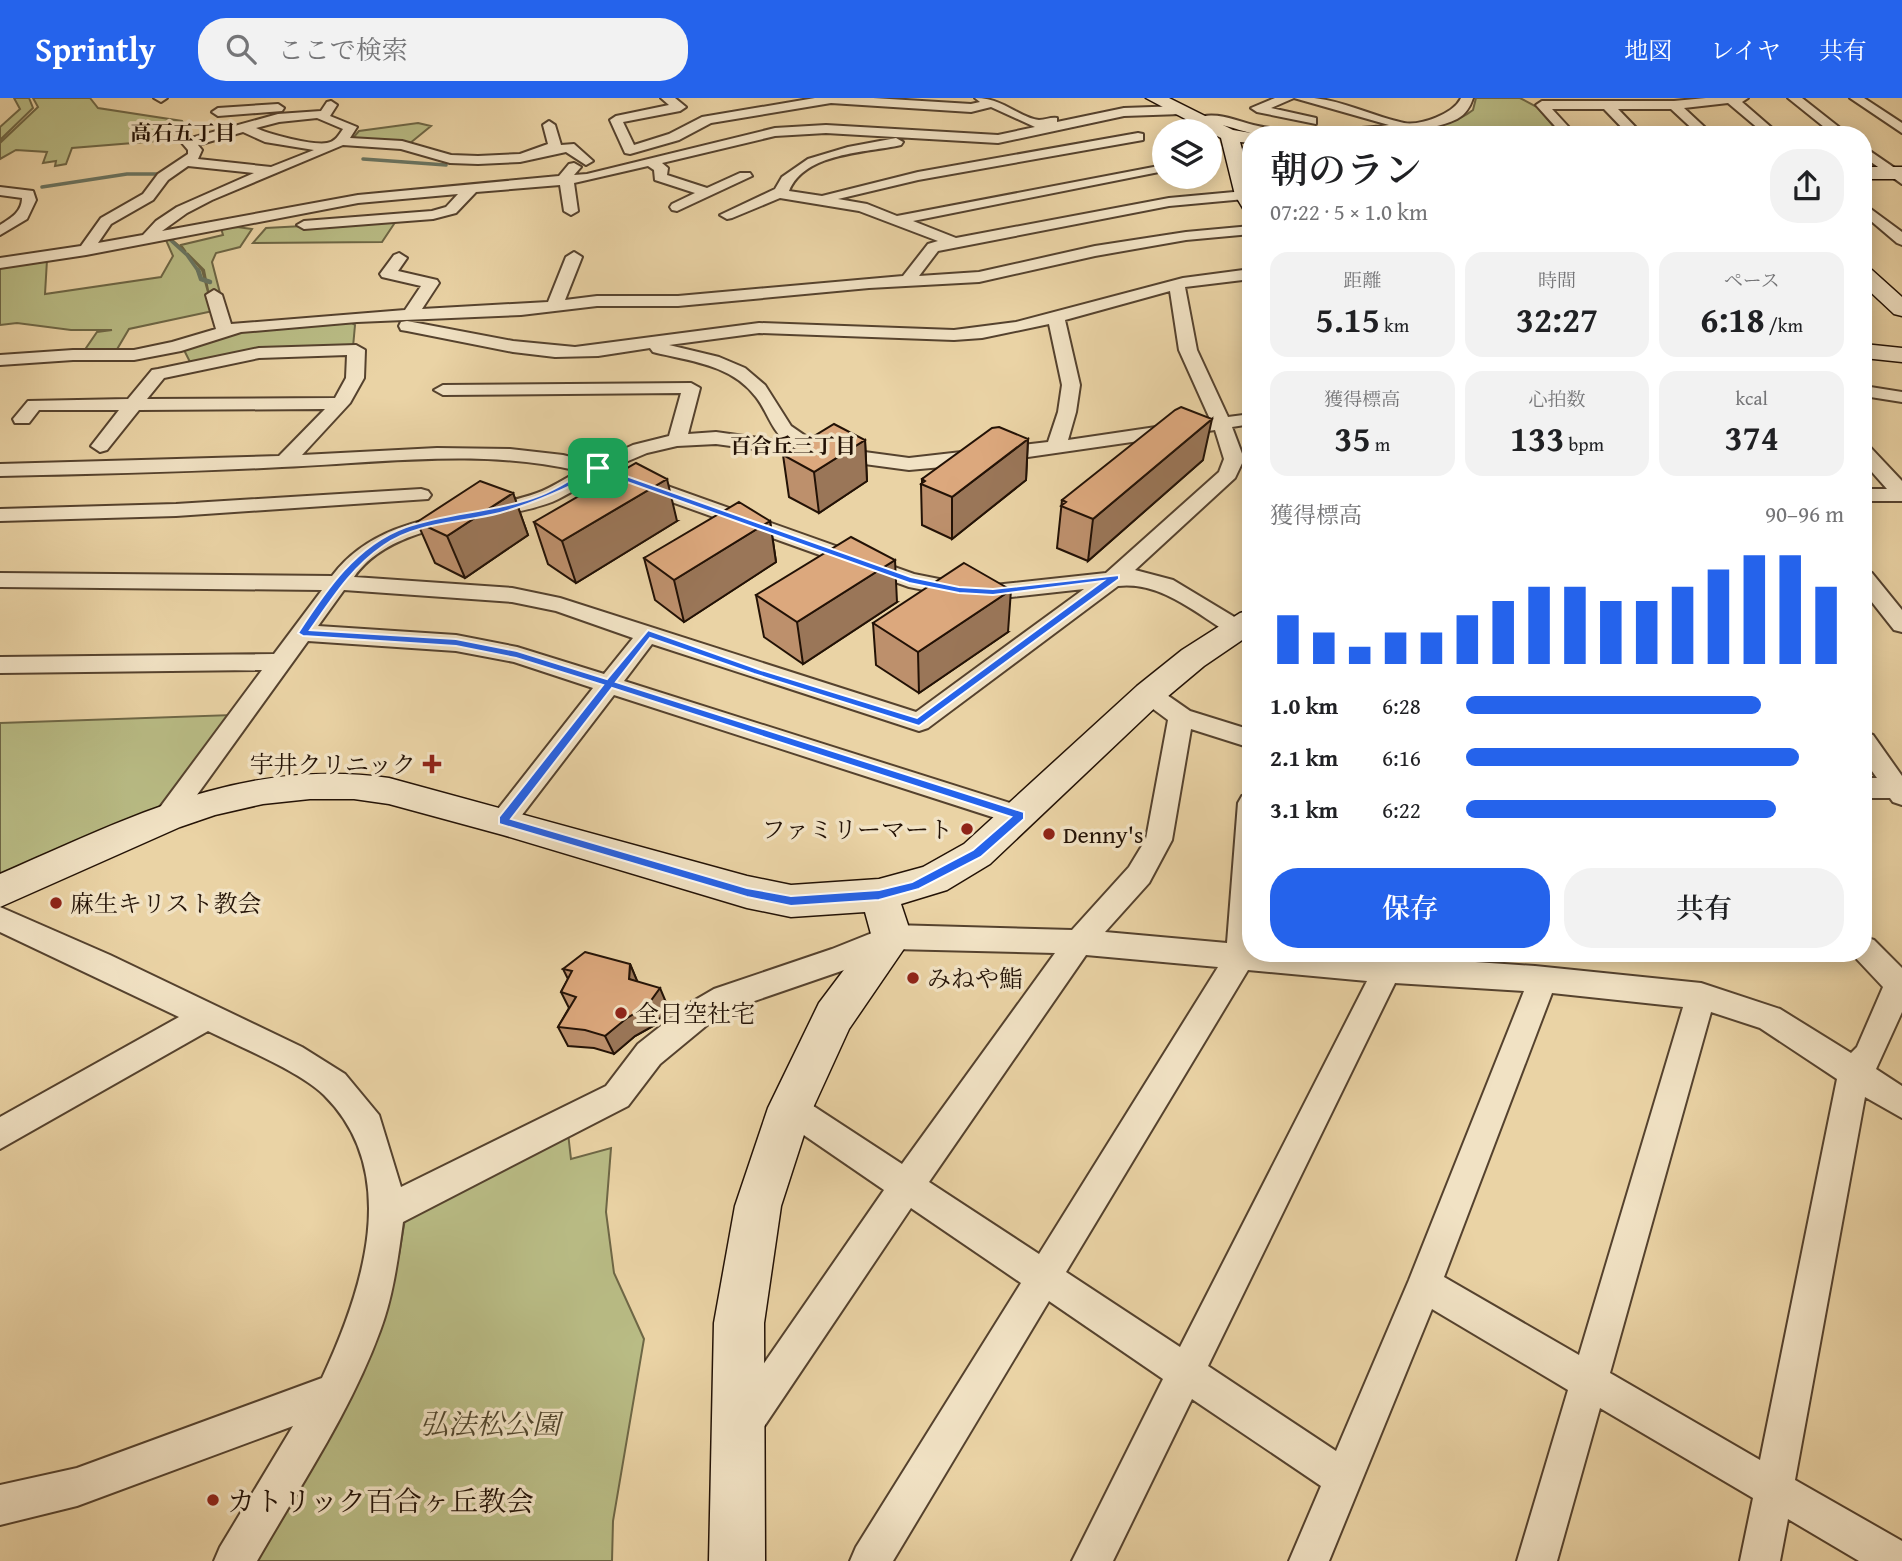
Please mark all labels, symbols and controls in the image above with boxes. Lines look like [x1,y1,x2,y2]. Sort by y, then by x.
search box [198,18,688,81]
text: Sprintly [35,25,156,73]
icon: search [222,30,260,68]
text: ここで検索 [278,30,408,69]
text: 地図 [1624,33,1672,68]
text: レイヤ [1710,33,1781,68]
text: 共有 [1819,33,1867,68]
district label: 高石五丁目 [131,117,236,148]
map controls [1152,119,1222,189]
button: layers [1152,119,1222,189]
text: 朝のラン [1270,141,1422,197]
button: share [1770,149,1844,223]
text: 07:22 · 5 × 1.0 km [1270,195,1428,228]
text: 距離 [1343,266,1381,294]
text: 時間 [1538,266,1576,294]
text: ペース [1724,266,1780,294]
text: 5.15 [1316,294,1380,345]
text: 32:27 [1516,294,1598,345]
text: 6:18 [1700,294,1765,345]
text: km [1380,311,1409,339]
text: /km [1765,311,1803,339]
text: kcal [1735,384,1768,412]
text: 獲得標高 [1324,385,1400,413]
text: 心拍数 [1528,385,1586,413]
text: 374 [1724,412,1779,463]
text: 35 [1334,413,1371,464]
text: 133 [1510,413,1564,464]
district label: 百合丘三丁目 [730,430,856,461]
text: m [1371,430,1390,458]
text: bpm [1564,430,1604,458]
pin [568,438,628,498]
icon: arrive [579,449,617,487]
text: 90–96 m [1765,497,1844,530]
text: 獲得標高 [1270,498,1362,531]
text: 1.0 km [1270,689,1338,722]
text: 6:28 [1382,689,1421,722]
text: 2.1 km [1270,741,1338,774]
text: 6:16 [1382,741,1421,774]
place label: 宇井クリニック [249,747,416,782]
marker: 宇井クリニック [422,754,442,774]
text: 3.1 km [1270,793,1338,826]
text: 6:22 [1382,793,1421,826]
place label: ファミリーマート [761,812,953,847]
place label: Denny's [1063,817,1143,852]
marker: ファミリーマート [959,821,975,837]
marker: Denny's [1041,826,1057,842]
button: 保存 [1270,868,1550,948]
button: 共有 [1564,868,1844,948]
place label: 麻生キリスト教会 [70,886,262,921]
marker: 麻生キリスト教会 [48,895,64,911]
place label: みねや鮨 [927,961,1023,996]
marker: みねや鮨 [905,970,921,986]
place label: 全日空社宅 [635,996,755,1031]
marker: 全日空社宅 [613,1005,629,1021]
park label: 弘法松公園 [420,1403,564,1444]
place label: カトリック百合ヶ丘教会 [227,1480,534,1521]
marker: カトリック百合ヶ丘教会 [205,1492,221,1508]

